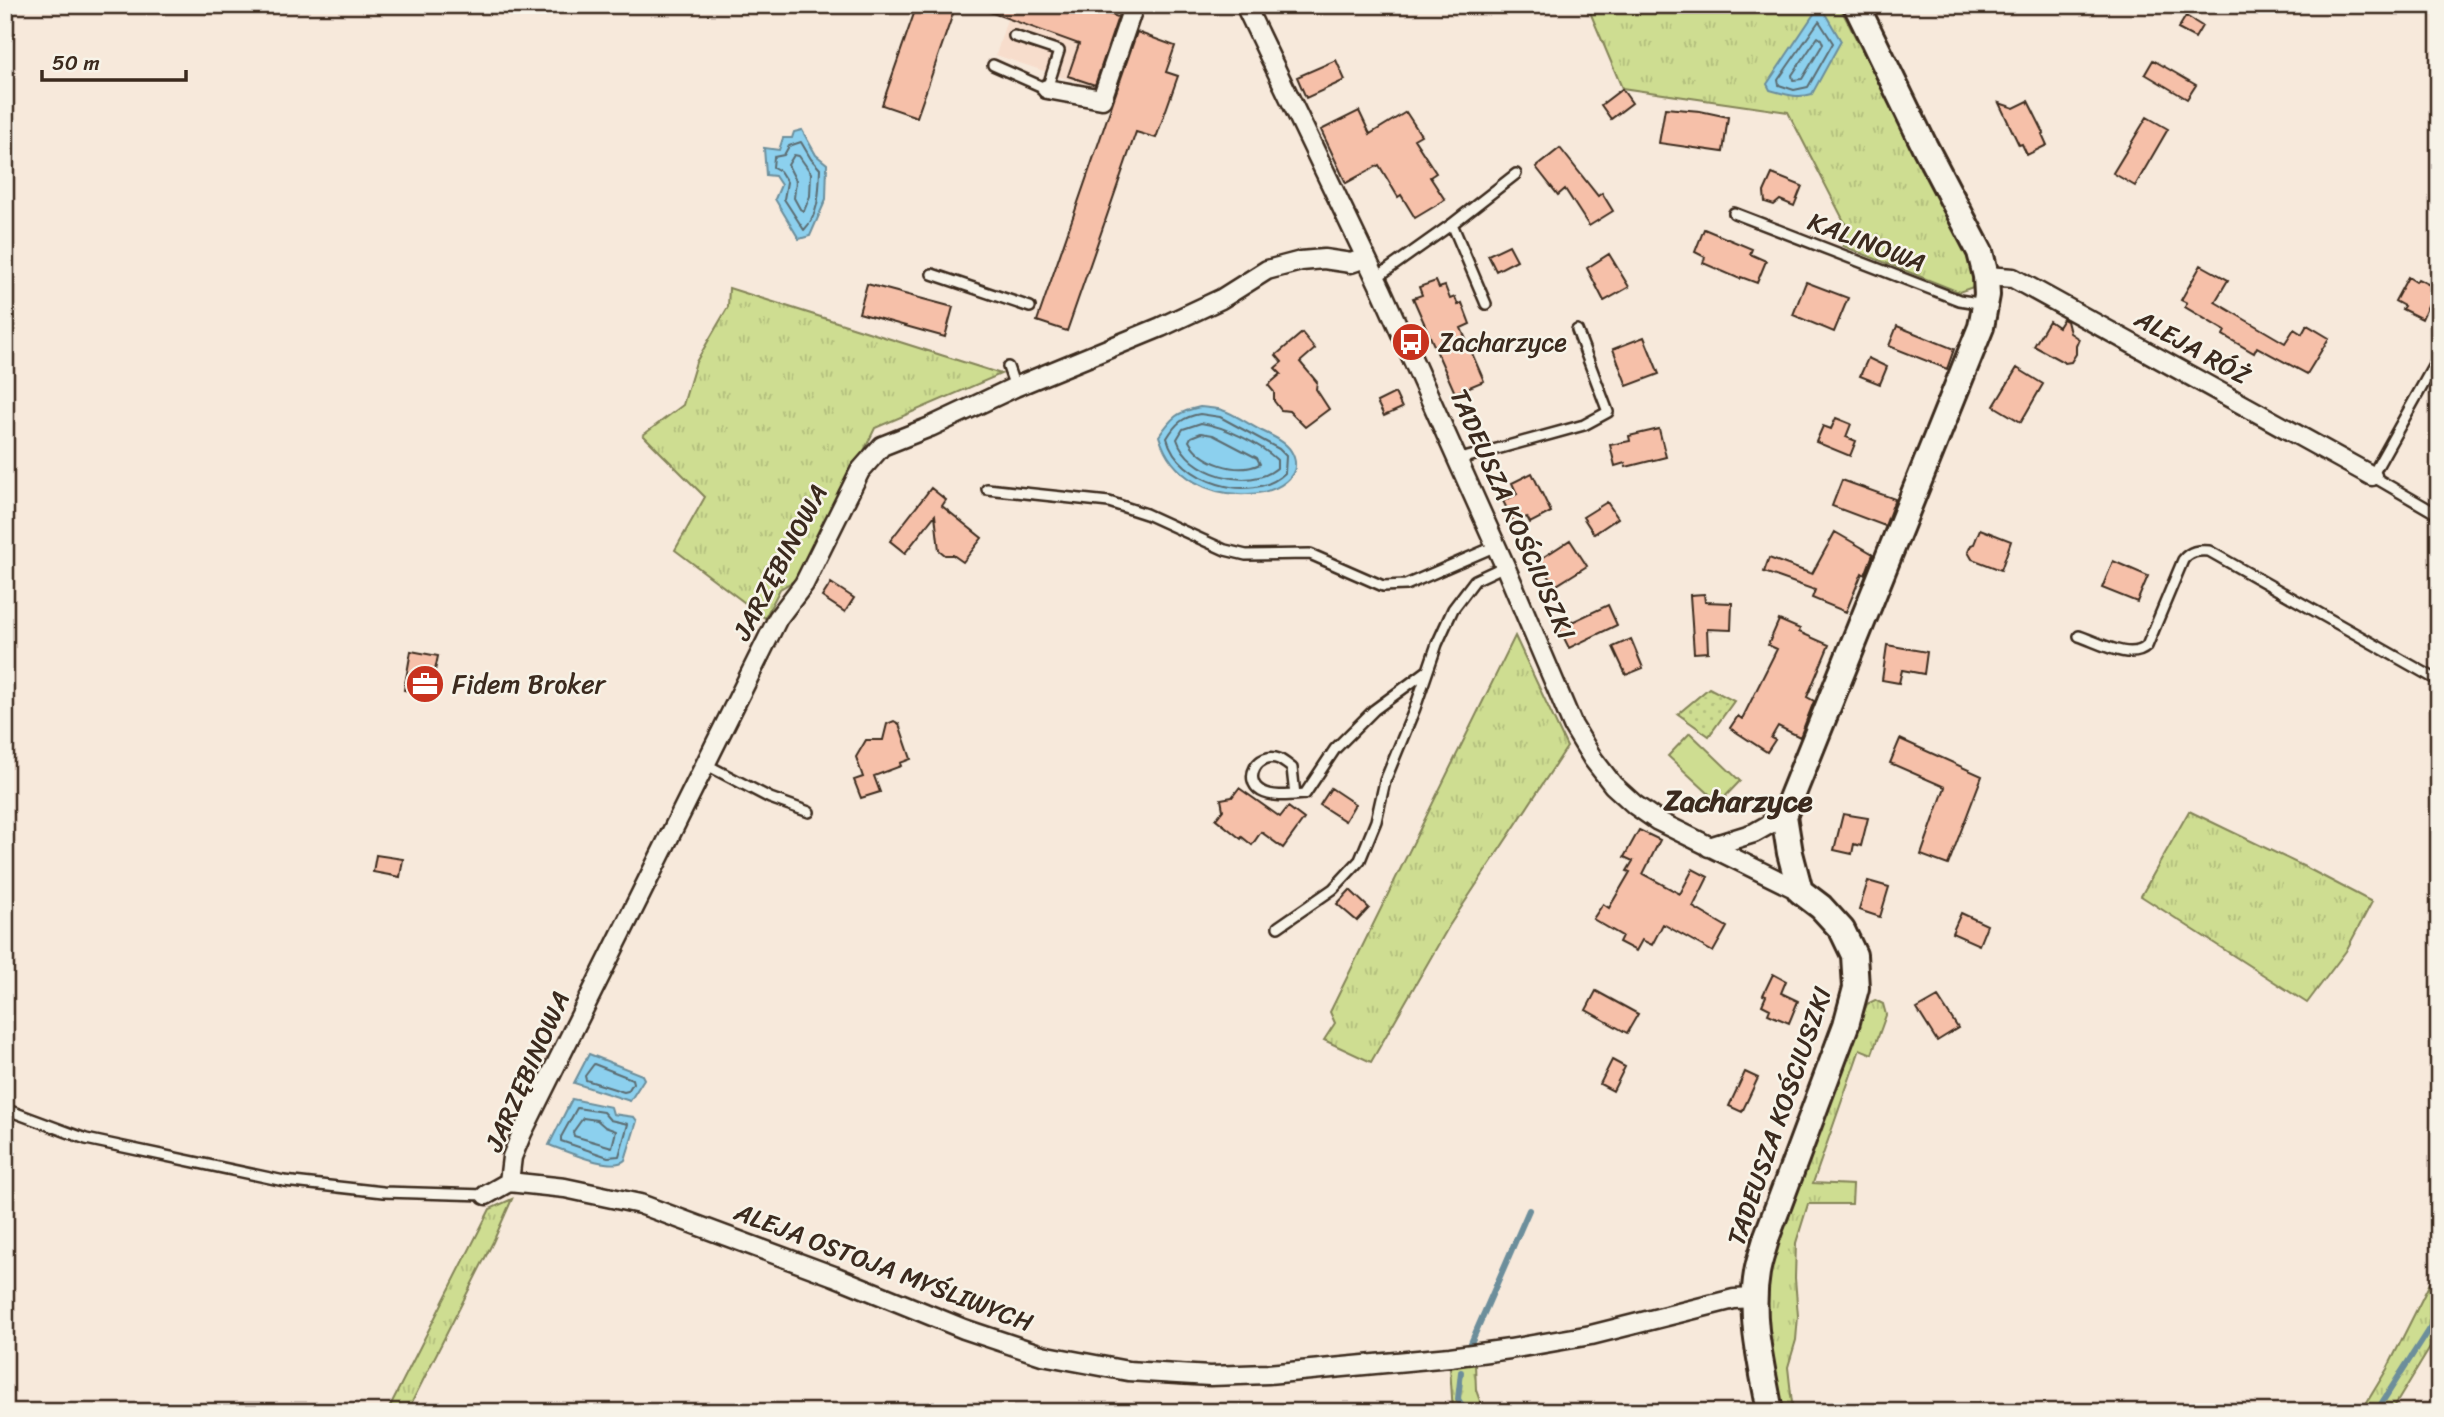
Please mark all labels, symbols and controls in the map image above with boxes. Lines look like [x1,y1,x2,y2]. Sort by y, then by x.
scale bar [42,38,186,82]
text: 50 m [52,44,100,82]
street label: KALINOWA [1801,198,1933,286]
street label: ALEJA RÓŻ [2125,296,2260,398]
place label: Zacharzyce [1438,319,1567,365]
bus stop icon: Zacharzyce [1390,321,1432,363]
street label: TADEUSZA KOŚCIUSZKI [1437,381,1589,647]
street label: JARZĘBINOWA [719,475,841,650]
place label: Fidem Broker [452,661,607,707]
office icon: Fidem Broker [404,663,446,705]
district label: Zacharzyce [1663,774,1813,828]
street label: TADEUSZA KOŚCIUSZKI [1713,980,1845,1252]
street label: JARZĘBINOWA [471,983,583,1160]
street label: ALEJA OSTOJA MYŚLIWYCH [727,1188,1040,1345]

